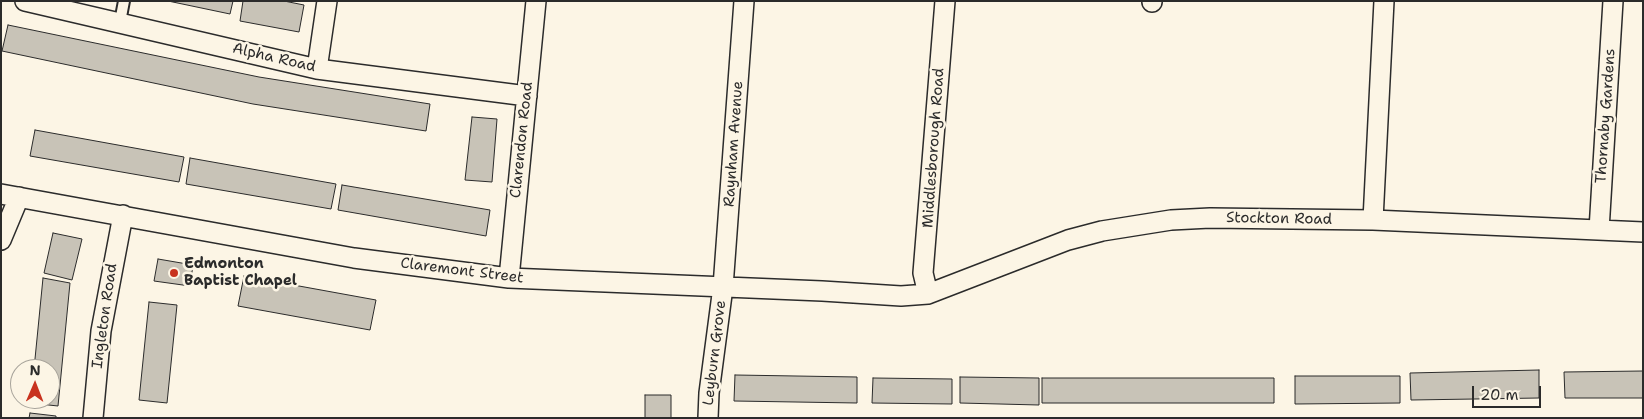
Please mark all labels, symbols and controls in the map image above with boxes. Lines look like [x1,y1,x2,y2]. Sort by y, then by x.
street label: Alpha Road [231,40,317,76]
street label: Thornaby Gardens [1592,48,1620,184]
street label: Middlesborough Road [919,67,949,229]
street label: Raynham Avenue [721,80,747,208]
street label: Clarendon Road [507,81,537,199]
street label: Stockton Road [1226,209,1332,229]
place label: Edmonton Baptist Chapel [184,255,297,290]
street label: Claremont Street [399,255,525,287]
street label: Ingleton Road [89,262,121,370]
marker: Edmonton Baptist Chapel [168,267,180,279]
street label: Leyburn Grove [700,299,730,407]
north arrow [10,359,60,409]
text: N [30,361,41,379]
scale bar [1474,376,1543,408]
text: 20 m [1480,385,1519,405]

